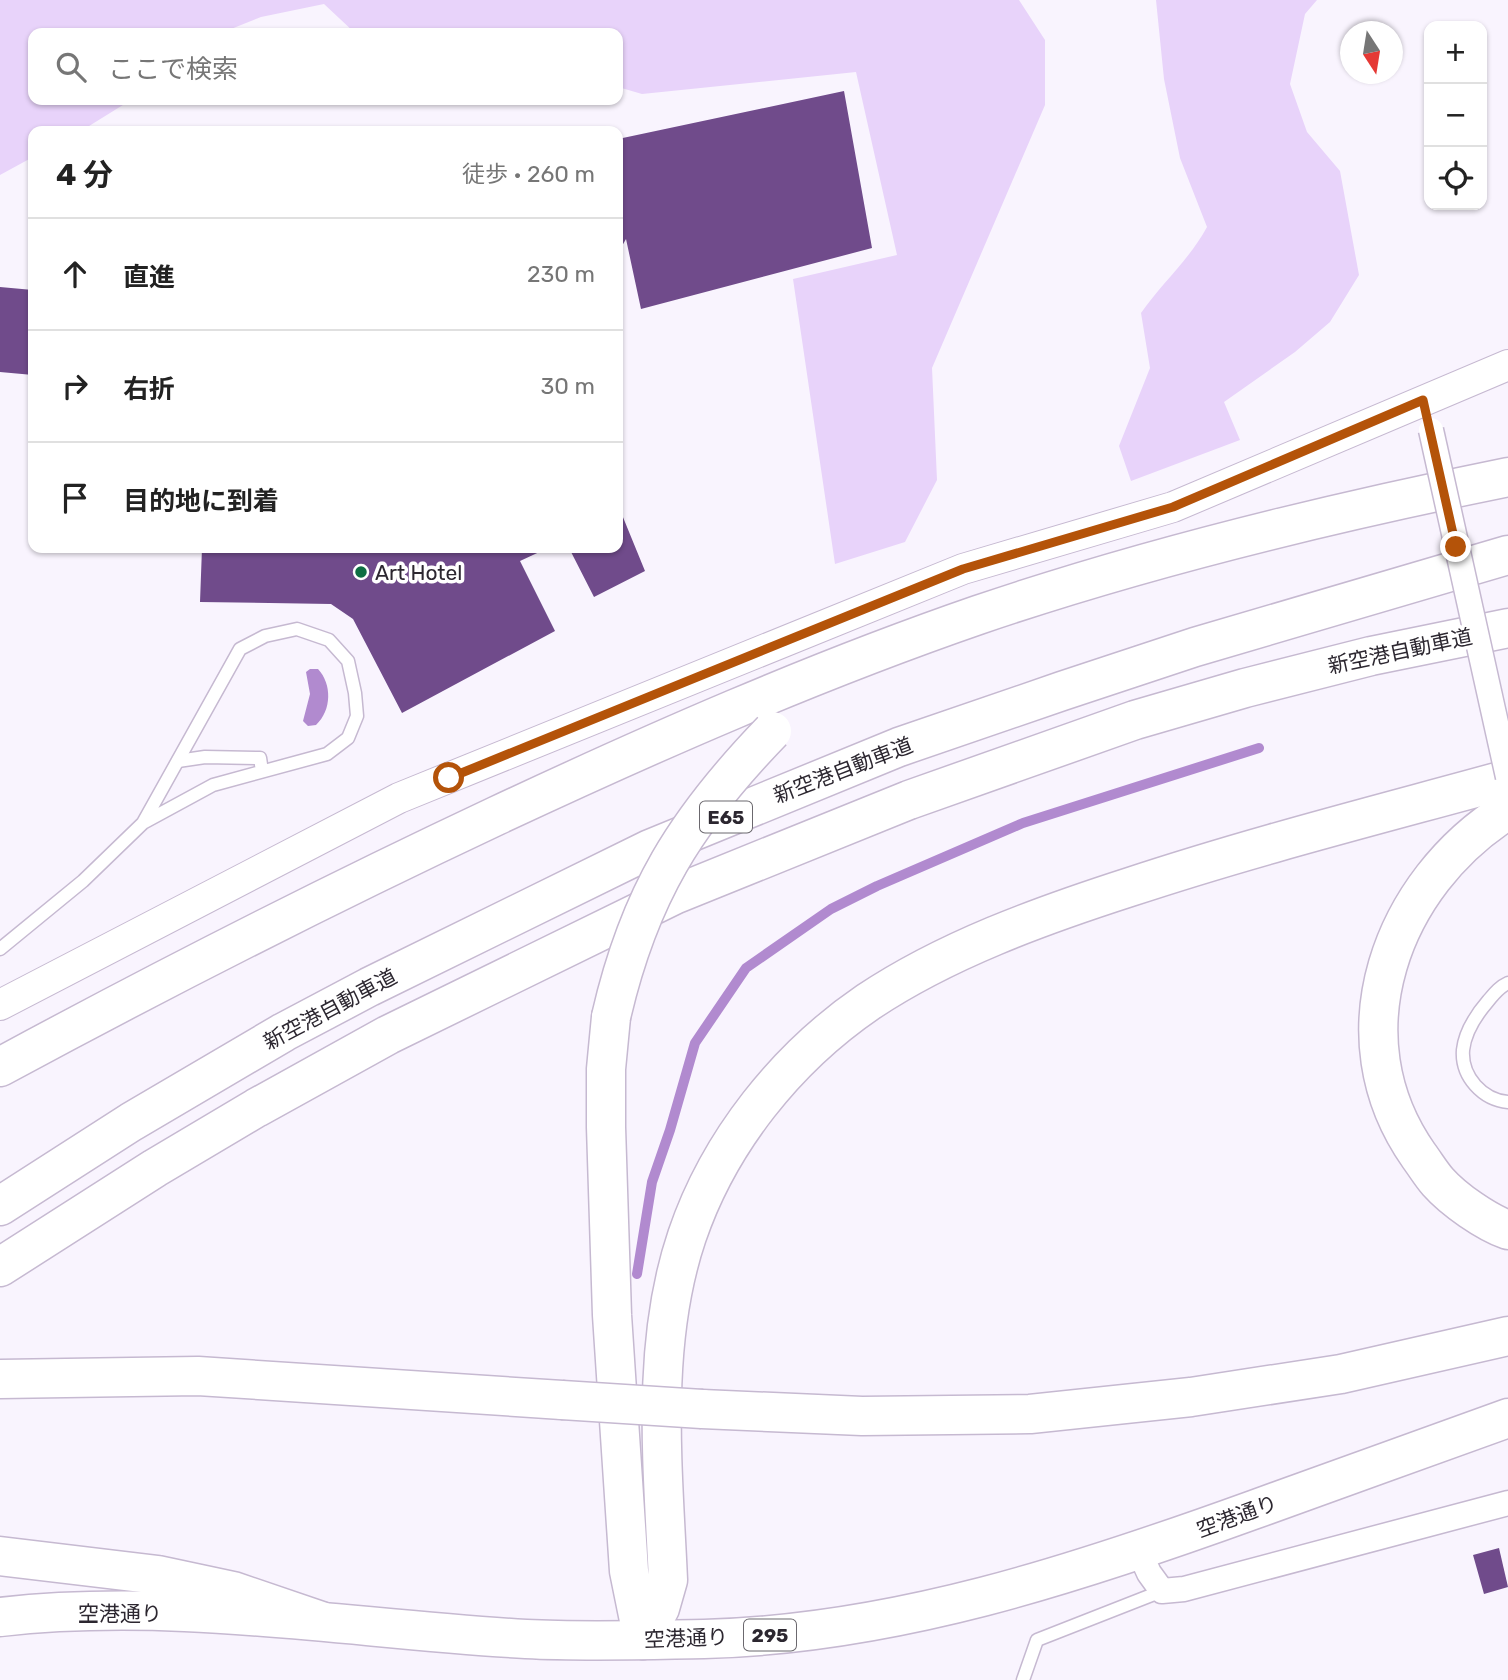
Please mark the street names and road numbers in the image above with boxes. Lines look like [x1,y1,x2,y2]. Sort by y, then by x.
street label: 新空港自動車道 [1326,623,1474,679]
street label: 新空港自動車道 [770,732,916,808]
road number: E65 [700,802,752,832]
street label: 新空港自動車道 [259,963,401,1055]
street label: 空港通り [1193,1490,1281,1542]
street label: 空港通り [78,1601,162,1626]
road number: 295 [744,1620,796,1651]
street label: 空港通り [644,1624,728,1652]

